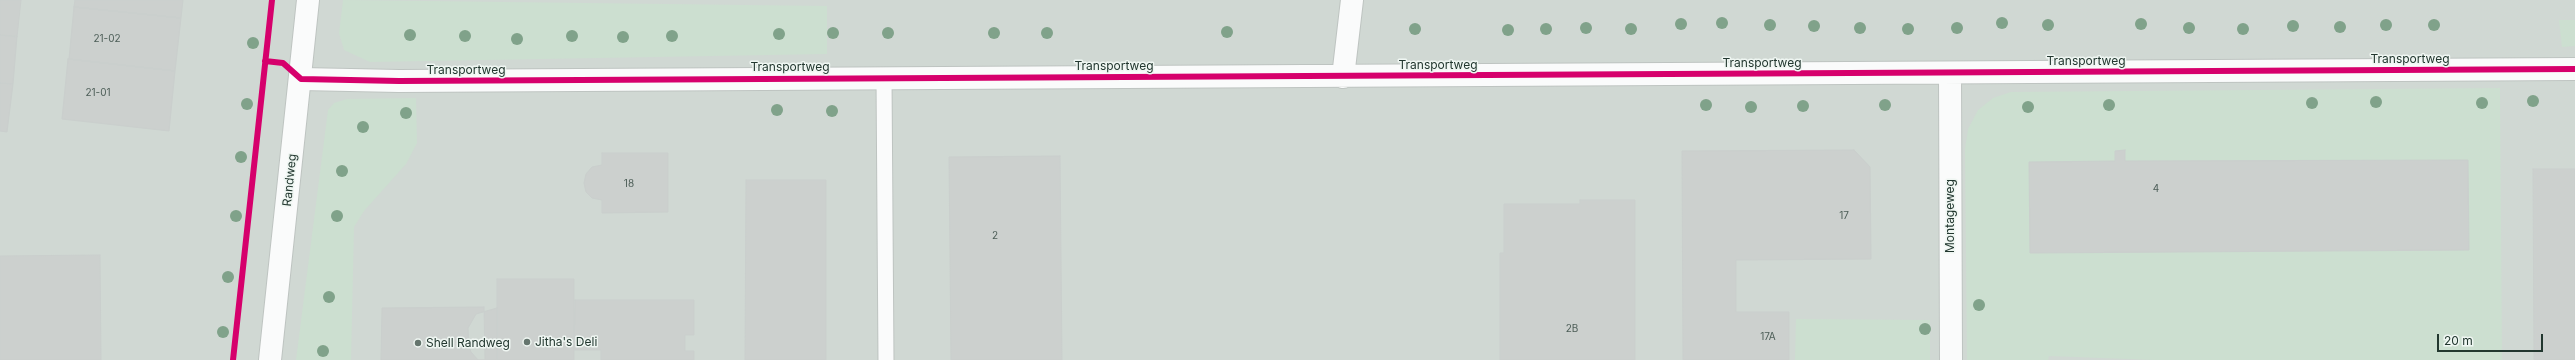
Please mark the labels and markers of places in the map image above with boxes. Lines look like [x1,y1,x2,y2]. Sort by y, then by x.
place label: Jitha's Deli [535,335,597,349]
place label: Shell Randweg [426,336,510,350]
marker: Jitha's Deli [522,337,532,347]
marker: Shell Randweg [413,338,423,348]

